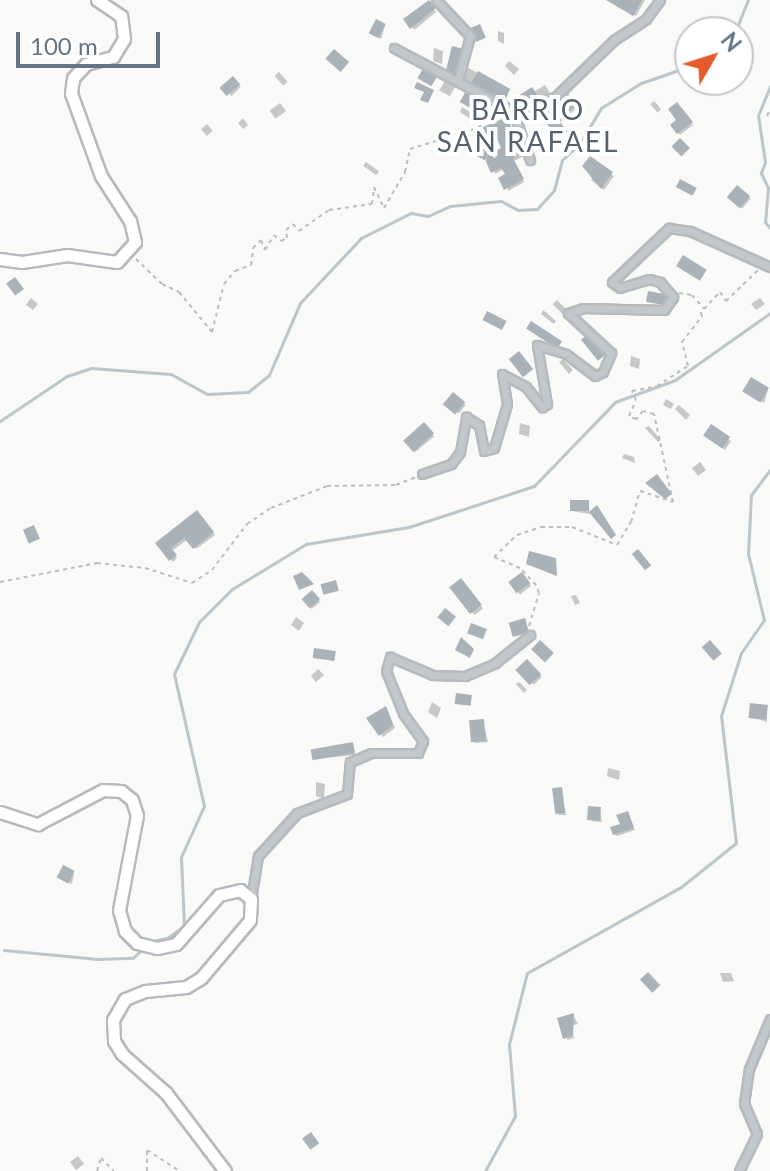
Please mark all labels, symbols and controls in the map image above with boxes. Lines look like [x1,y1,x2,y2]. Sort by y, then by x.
scale bar [20,16,164,66]
north arrow [674,16,754,96]
text: N [716,27,747,57]
text: 100 m [30,31,98,60]
district label: BARRIO SAN RAFAEL [437,92,619,158]

